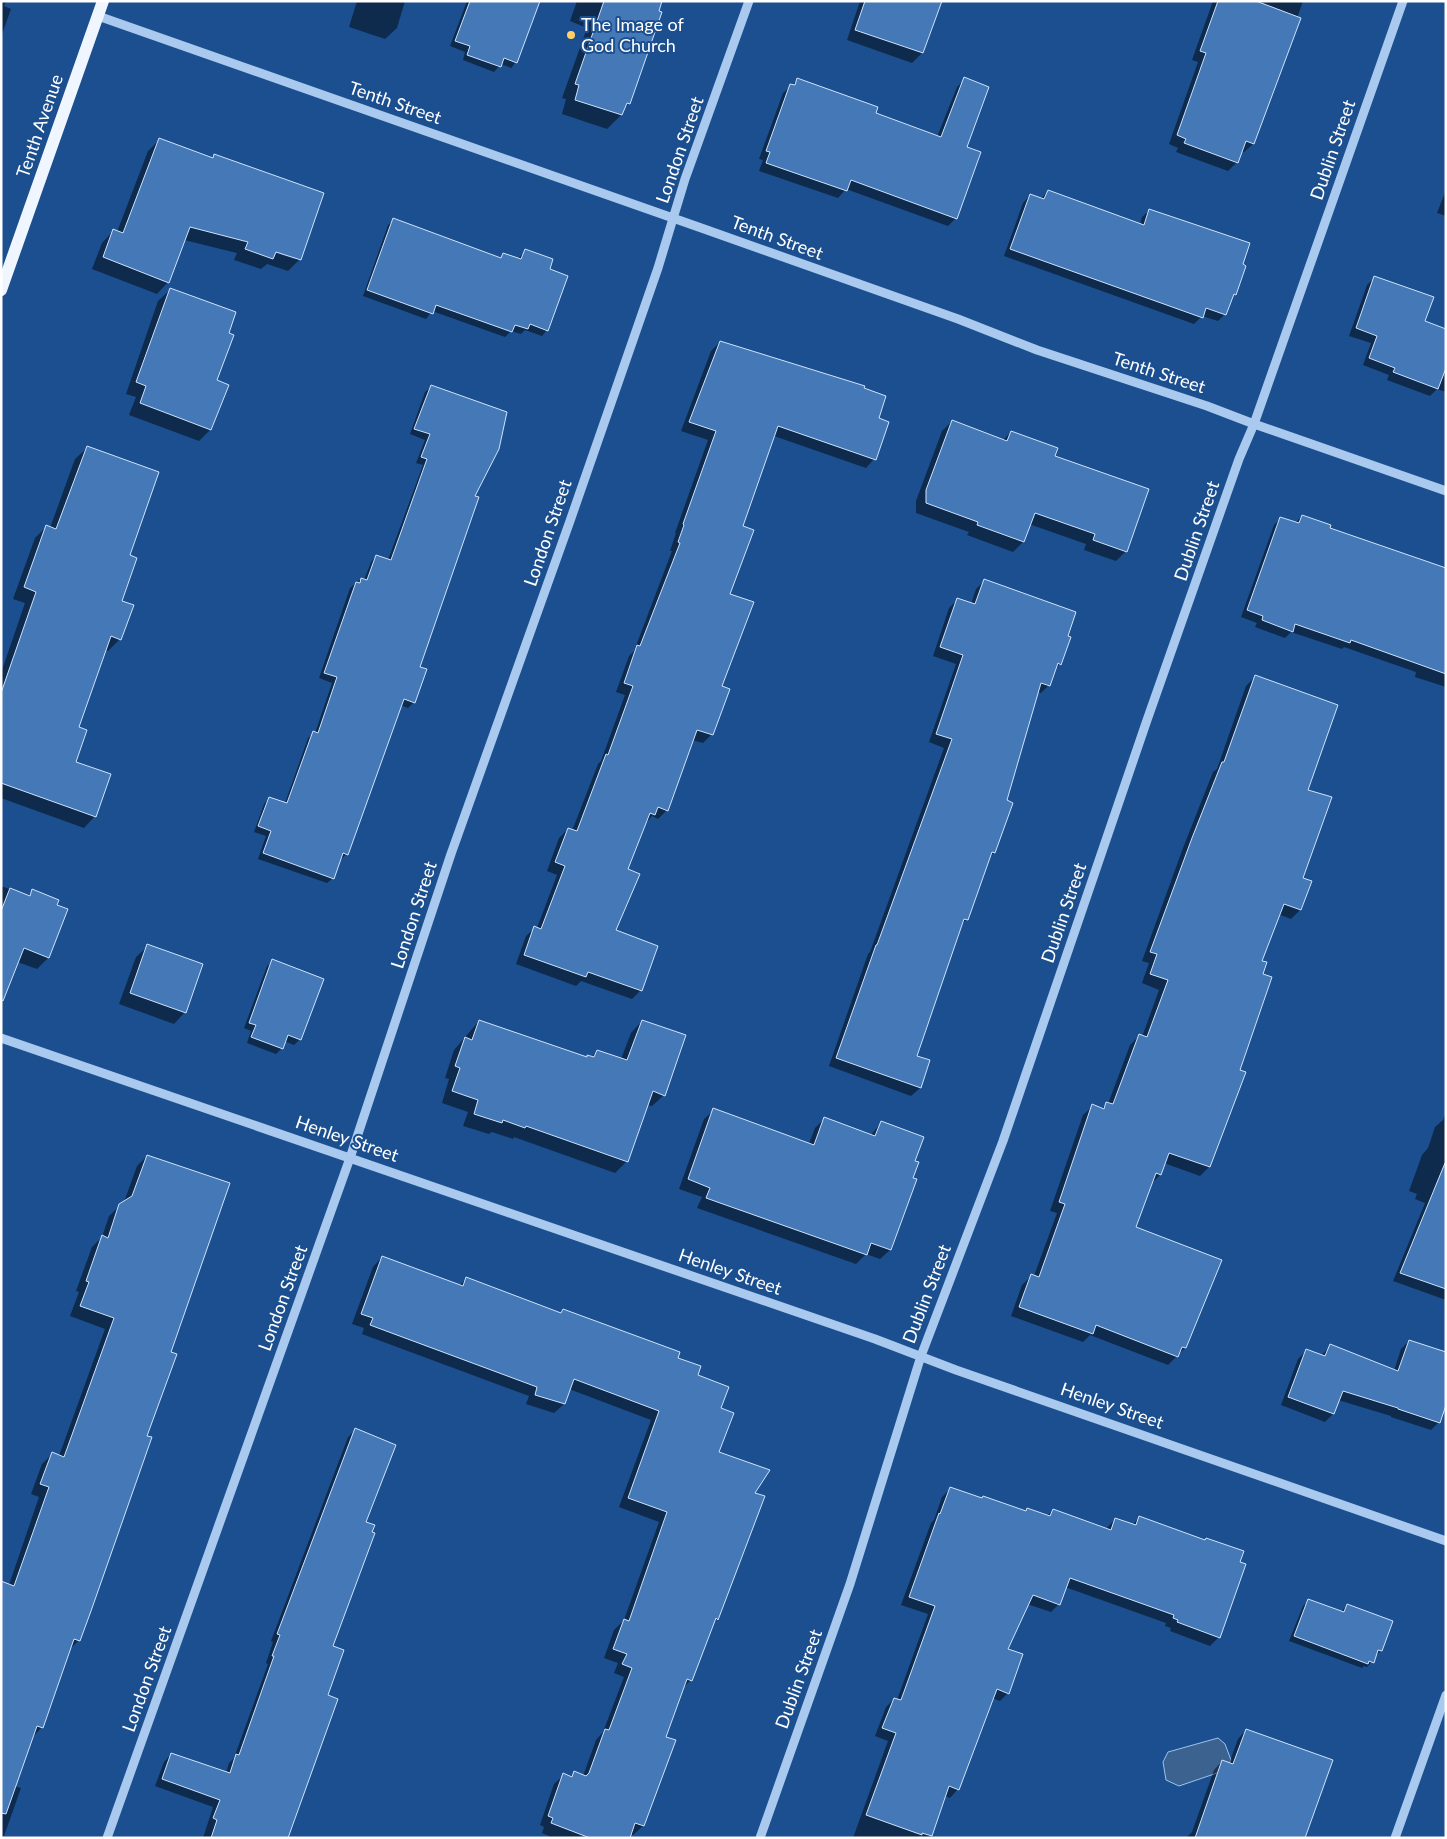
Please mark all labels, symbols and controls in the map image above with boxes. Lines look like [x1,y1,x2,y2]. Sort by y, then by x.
place label: The Image of God Church [581,13,685,56]
marker: The Image of God Church [565,29,577,41]
street label: Tenth Avenue [11,71,67,180]
street label: Tenth Street [346,76,445,128]
street label: London Street [651,93,708,206]
street label: Dublin Street [1305,96,1360,203]
street label: Tenth Street [728,210,827,264]
street label: Tenth Street [1110,347,1209,398]
street label: London Street [519,476,576,589]
street label: Dublin Street [1169,477,1224,584]
street label: London Street [385,858,441,971]
street label: Dublin Street [1036,859,1091,966]
street label: Henley Street [293,1110,402,1166]
street label: London Street [253,1241,312,1354]
street label: Dublin Street [897,1241,955,1346]
street label: Henley Street [676,1243,785,1299]
street label: Henley Street [1058,1377,1167,1433]
street label: London Street [117,1622,176,1735]
street label: Dublin Street [770,1625,826,1731]

